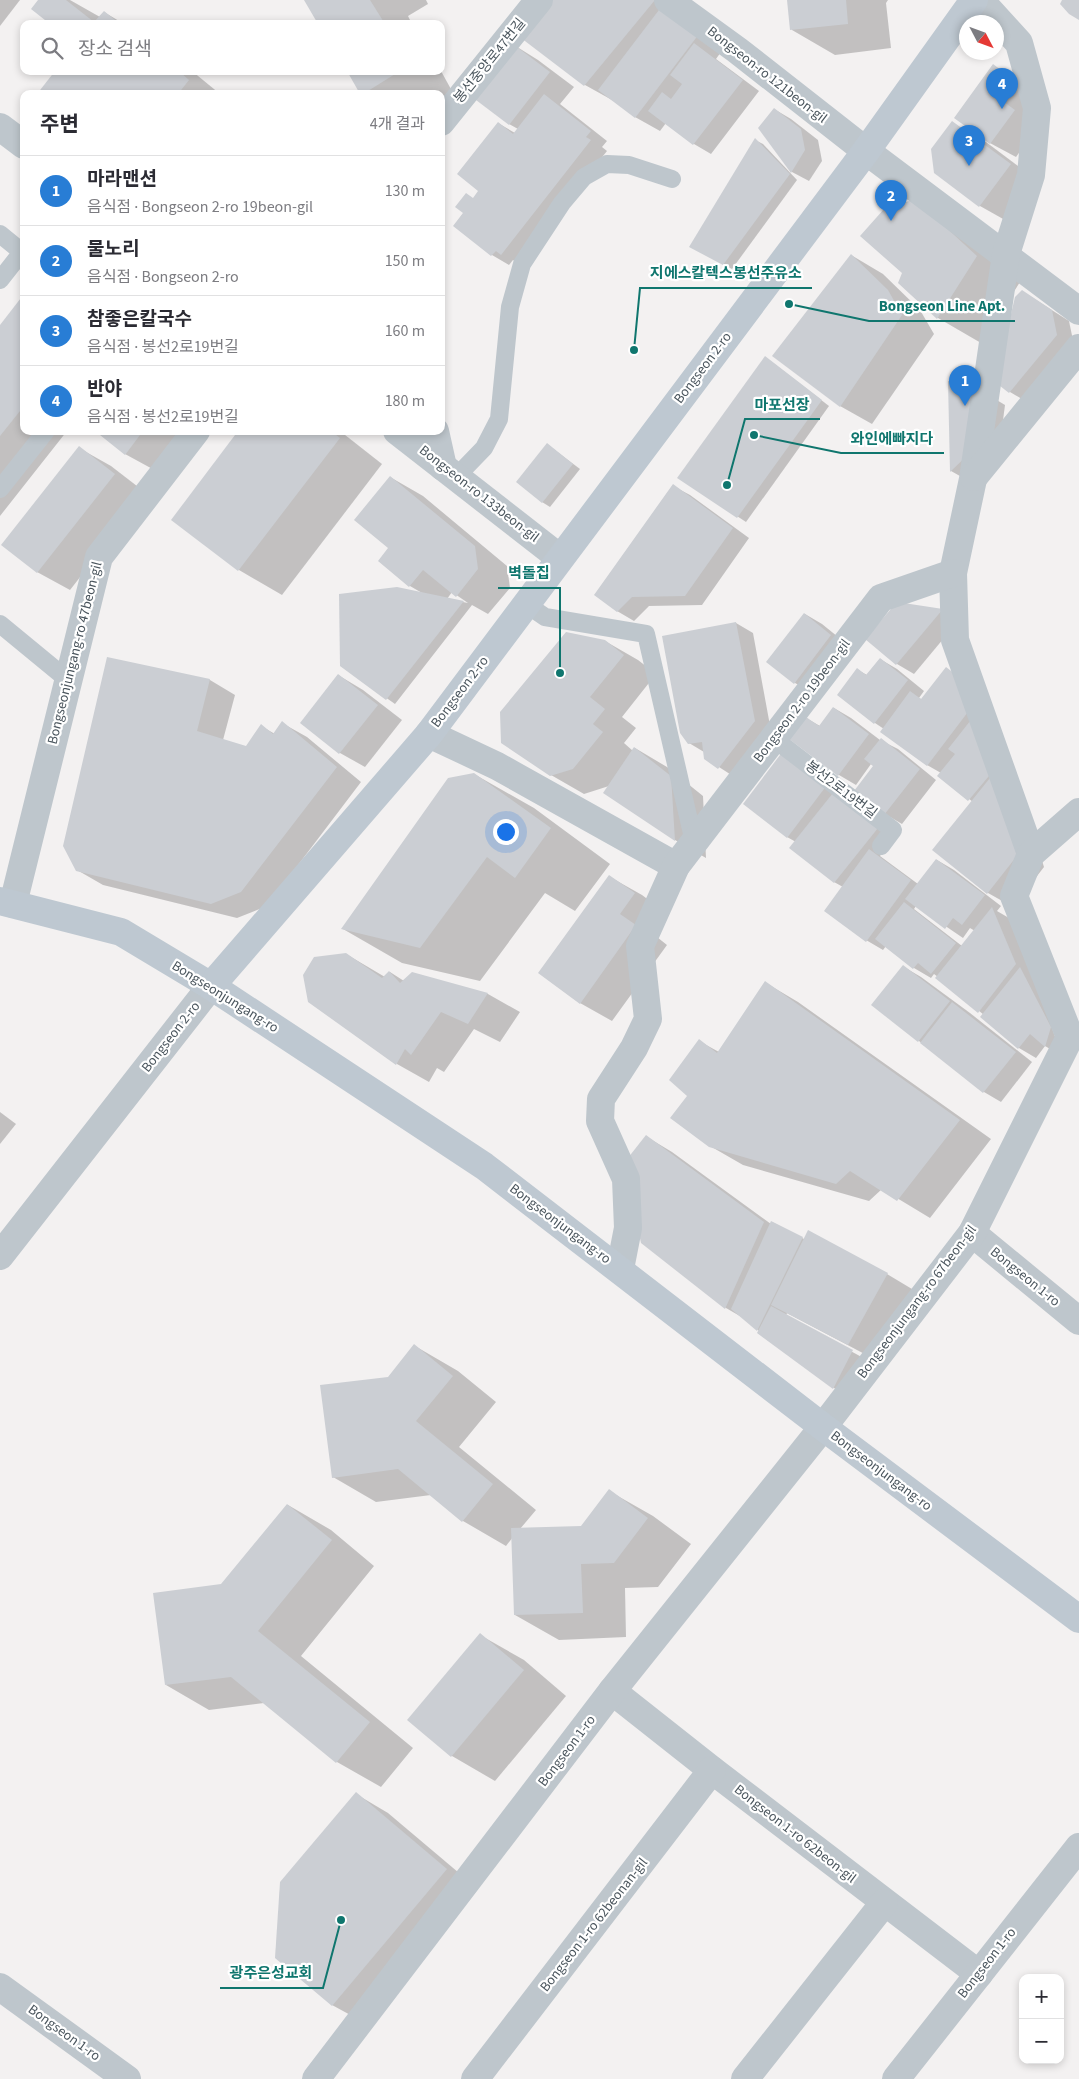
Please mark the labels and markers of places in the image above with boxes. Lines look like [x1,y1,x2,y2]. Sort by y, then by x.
pin: 4 [986,68,1018,109]
pin: 3 [953,125,985,166]
pin: 2 [875,180,907,221]
callout: 지에스칼텍스봉선주유소 [640,258,812,288]
callout: Bongseon Line Apt. [869,291,1015,321]
pin: 1 [949,365,981,406]
callout: 마포선장 [745,389,820,419]
callout: 와인에빠지다 [841,423,944,453]
callout: 벽돌집 [498,558,560,588]
callout: 광주은성교회 [220,1958,323,1988]

